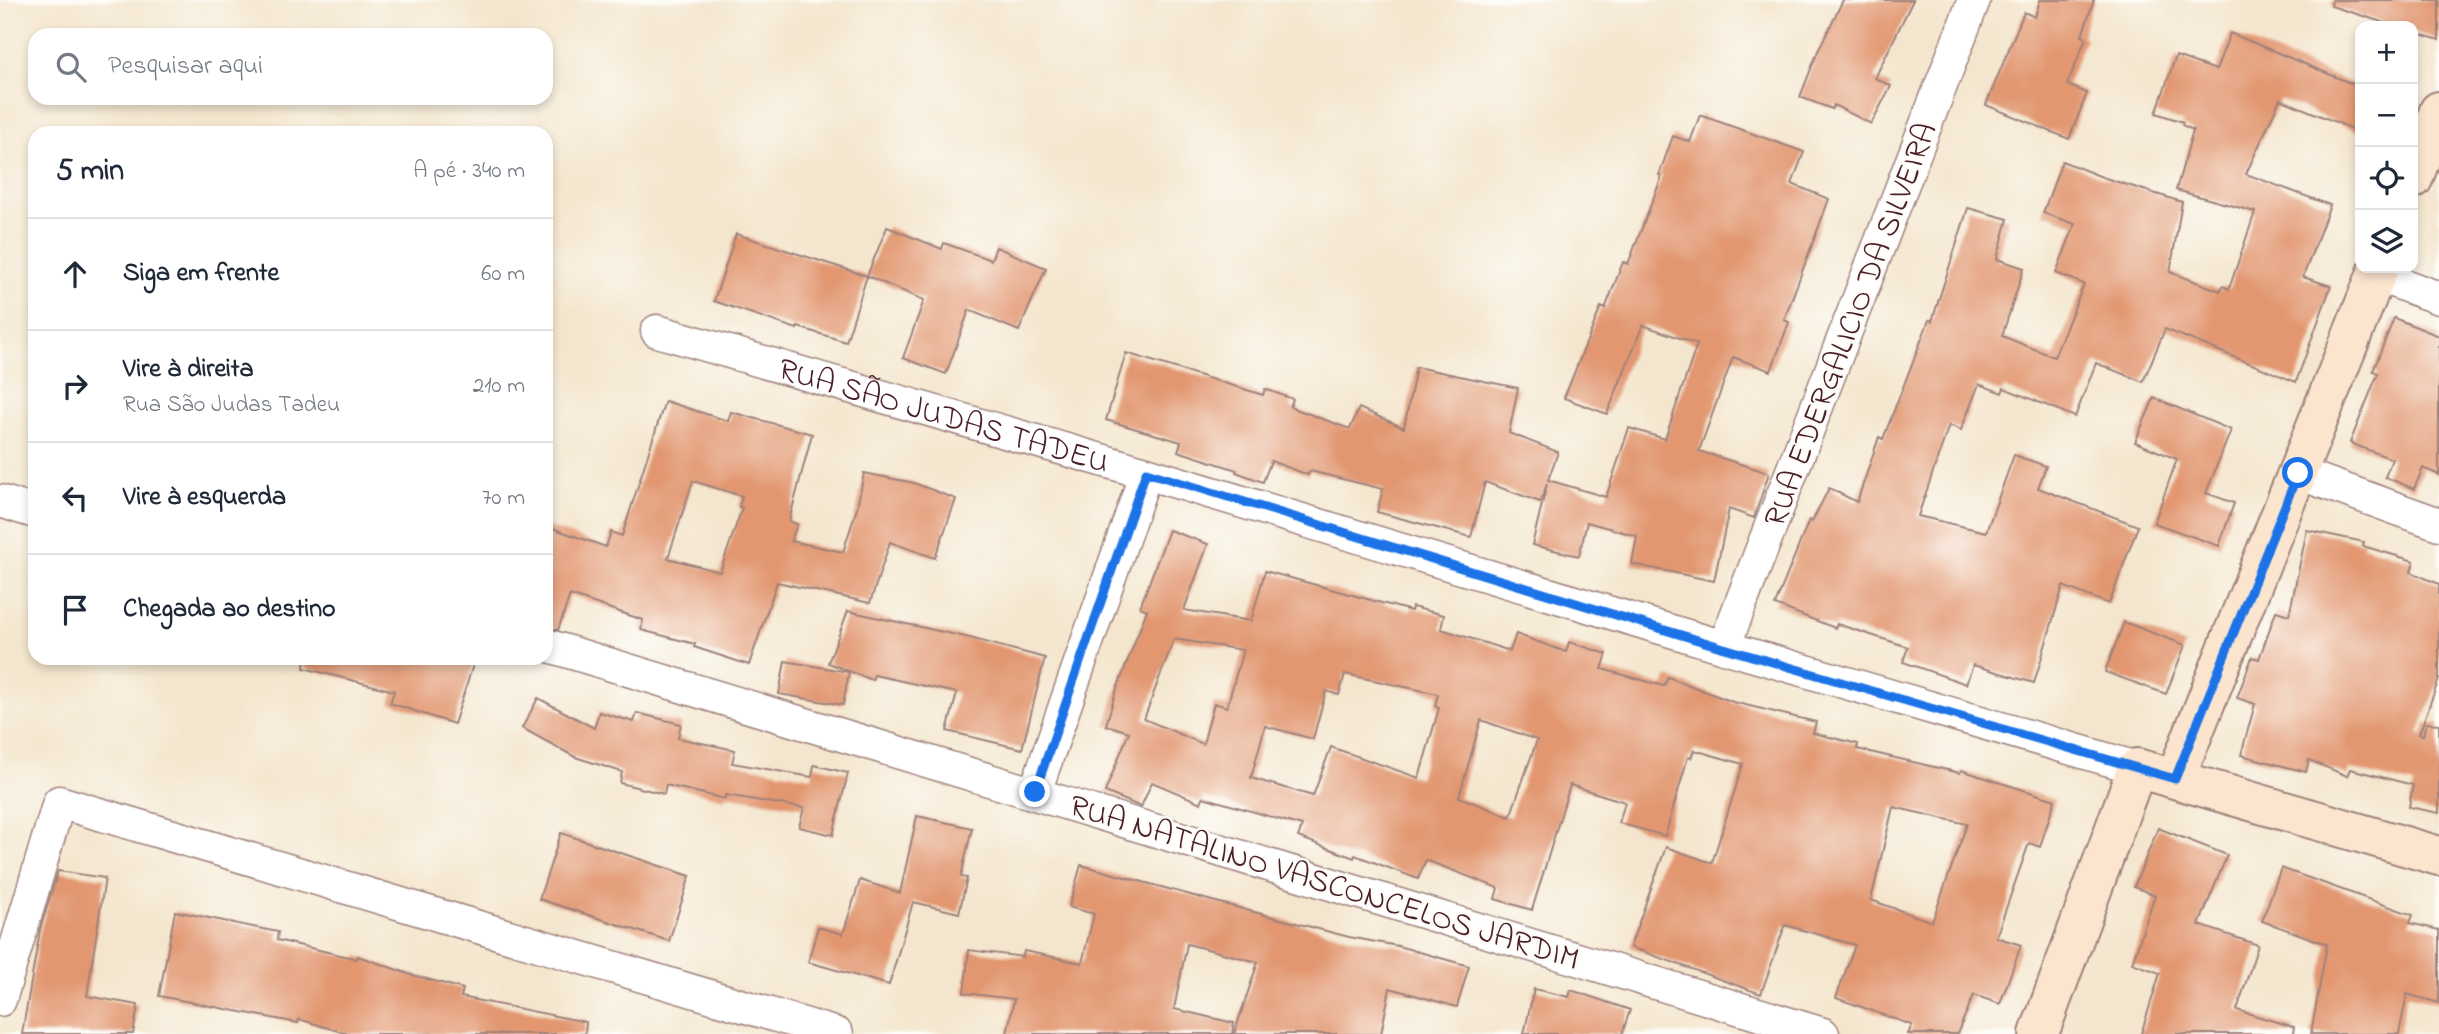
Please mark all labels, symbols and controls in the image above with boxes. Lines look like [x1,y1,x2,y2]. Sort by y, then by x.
map controls [2355,21,2418,273]
button: + [2355,21,2418,84]
search box [28,28,553,105]
icon: search [52,48,90,86]
text: Pesquisar aqui [108,48,263,86]
button: − [2355,84,2418,147]
street label: RUA EDERGALICIO DA SILVEIRA [1753,116,1951,534]
button: locate [2355,147,2418,210]
text: 5 min [56,150,124,194]
text: A pé · 340 m [413,155,525,188]
button: layers [2355,210,2418,273]
icon: ahead [56,255,94,293]
text: Siga em frente [123,255,279,293]
text: 60 m [481,258,525,291]
street label: RUA SÃO JUDAS TADEU [772,347,1114,488]
text: Vire à direita [123,351,254,389]
icon: right [56,367,94,405]
text: 210 m [473,370,525,403]
text: Rua São Judas Tadeu [123,389,340,422]
route start [2282,457,2313,488]
icon: left [56,479,94,517]
text: Vire à esquerda [123,479,286,517]
text: 70 m [482,482,525,515]
icon: arrive [56,591,94,629]
text: Chegada ao destino [123,591,335,629]
route end [1019,776,1050,807]
street label: RUA NATALINO VASCONCELOS JARDIM [1063,784,1585,984]

